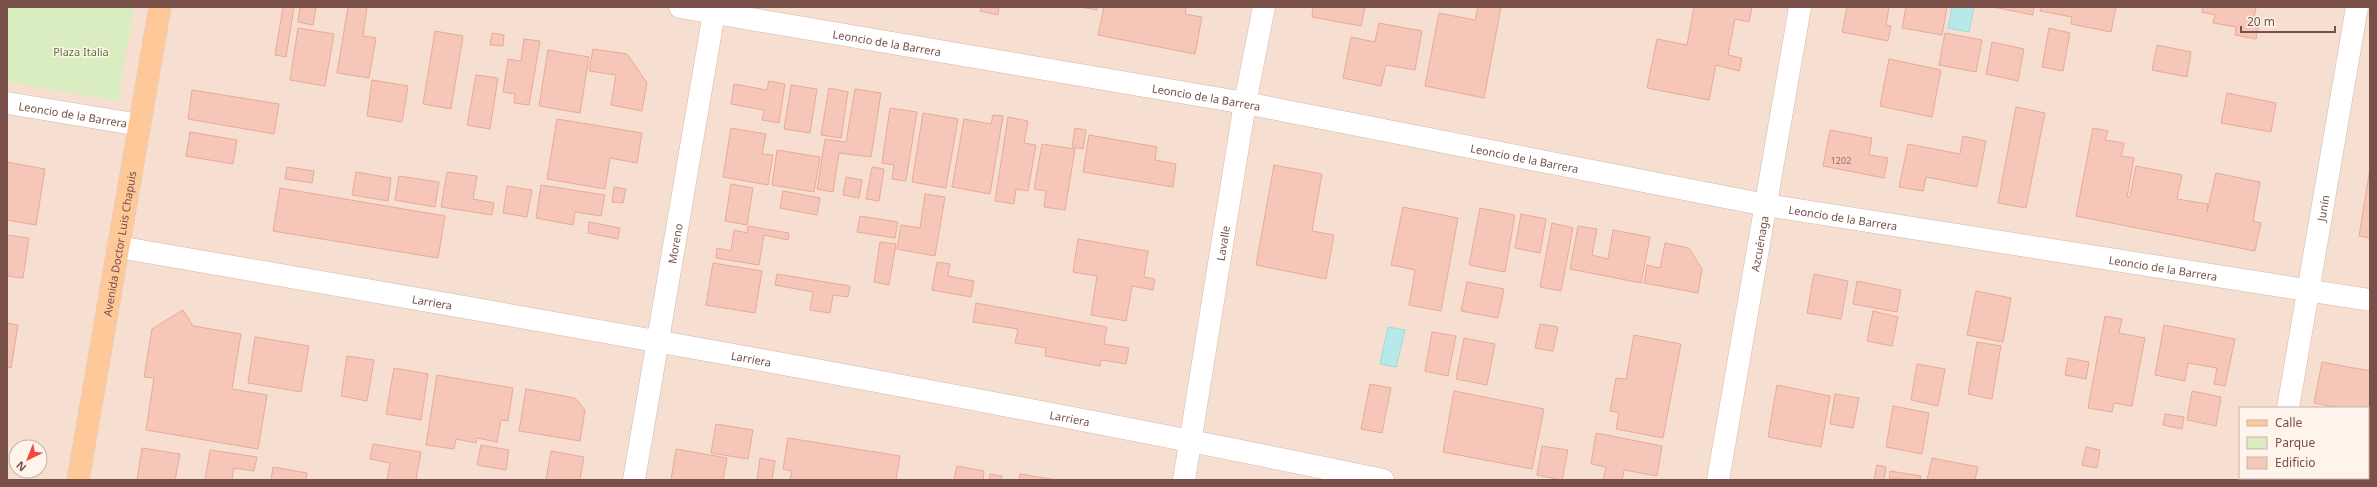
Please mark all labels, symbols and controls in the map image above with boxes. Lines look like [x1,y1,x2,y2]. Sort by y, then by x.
scale bar [2241,8,2335,34]
text: 20 m [2247,13,2275,30]
street label: Leoncio de la Barrera [832,26,942,59]
park label: Plaza Italia [53,44,109,59]
street label: Leoncio de la Barrera [1151,80,1262,113]
street label: Leoncio de la Barrera [18,98,128,130]
street label: Leoncio de la Barrera [1469,140,1580,176]
house number: 1202 [1831,154,1851,167]
street label: Avenida Doctor Luis Chapuis [99,170,139,318]
street label: Junín [2313,194,2332,223]
street label: Leoncio de la Barrera [1788,201,1898,233]
street label: Azcuénaga [1747,214,1771,273]
street label: Moreno [664,222,685,265]
street label: Lavalle [1212,224,1233,262]
street label: Leoncio de la Barrera [2108,252,2219,283]
street label: Larriera [411,291,454,312]
street label: Larriera [730,347,773,369]
street label: Larriera [1048,406,1091,429]
legend [2239,407,2369,479]
text: Calle [2275,414,2303,431]
text: Parque [2275,434,2316,451]
north arrow [8,439,48,479]
text: Edificio [2275,454,2316,471]
text: N [12,458,29,475]

